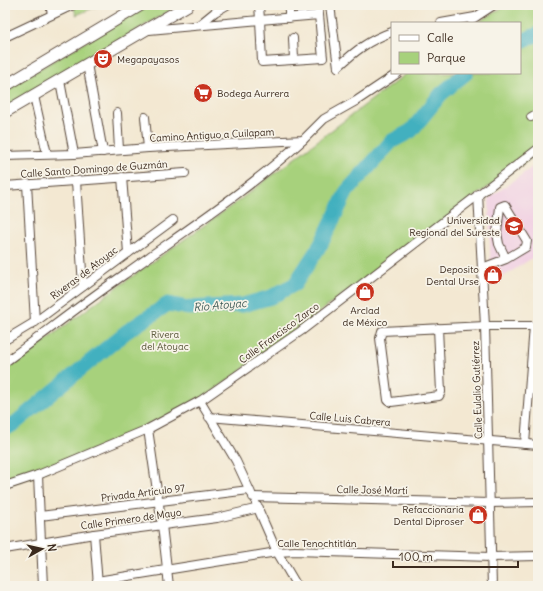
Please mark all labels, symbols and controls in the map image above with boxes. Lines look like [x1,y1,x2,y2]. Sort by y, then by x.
legend [391,22,521,74]
text: Calle [427,30,454,45]
theatre icon: Megapayasos [92,48,114,70]
text: Parque [427,50,466,65]
place label: Megapayasos [117,53,180,66]
supermarket icon: Bodega Aurrera [192,82,214,104]
place label: Bodega Aurrera [217,87,290,100]
street label: Camino Antiguo a Cuilapam [149,125,275,145]
street label: Calle Santo Domingo de Guzmán [20,157,168,181]
place label: Universidad Regional del Sureste [409,214,500,239]
school or university icon: Universidad Regional del Sureste [503,215,525,237]
street label: Riveras de Atoyac [48,243,120,303]
place label: Deposito Dental Urse [426,263,479,288]
shop icon: Deposito Dental Urse [482,264,504,286]
shop icon: Arclad de México [354,281,376,303]
water label: Río Atoyac [193,296,248,314]
street label: Calle Francisco Zarco [236,299,322,366]
place label: Arclad de México [343,304,388,329]
park label: Rivera del Atoyac [141,328,189,353]
street label: Calle Eulalio Gutiérrez [469,340,485,439]
street label: Calle Luis Cabrera [309,409,391,429]
street label: Privada Artículo 97 [100,481,186,505]
street label: Calle José Martí [336,483,408,497]
place label: Refaccionaria Dental Diproser [393,503,464,528]
shop icon: Refaccionaria Dental Diproser [467,504,489,526]
street label: Calle Primero de Mayo [80,505,183,533]
north arrow [22,529,62,569]
street label: Calle Tenochtitlán [277,537,357,550]
text: N [44,543,59,552]
scale bar [393,543,518,569]
text: 100 m [399,549,433,564]

